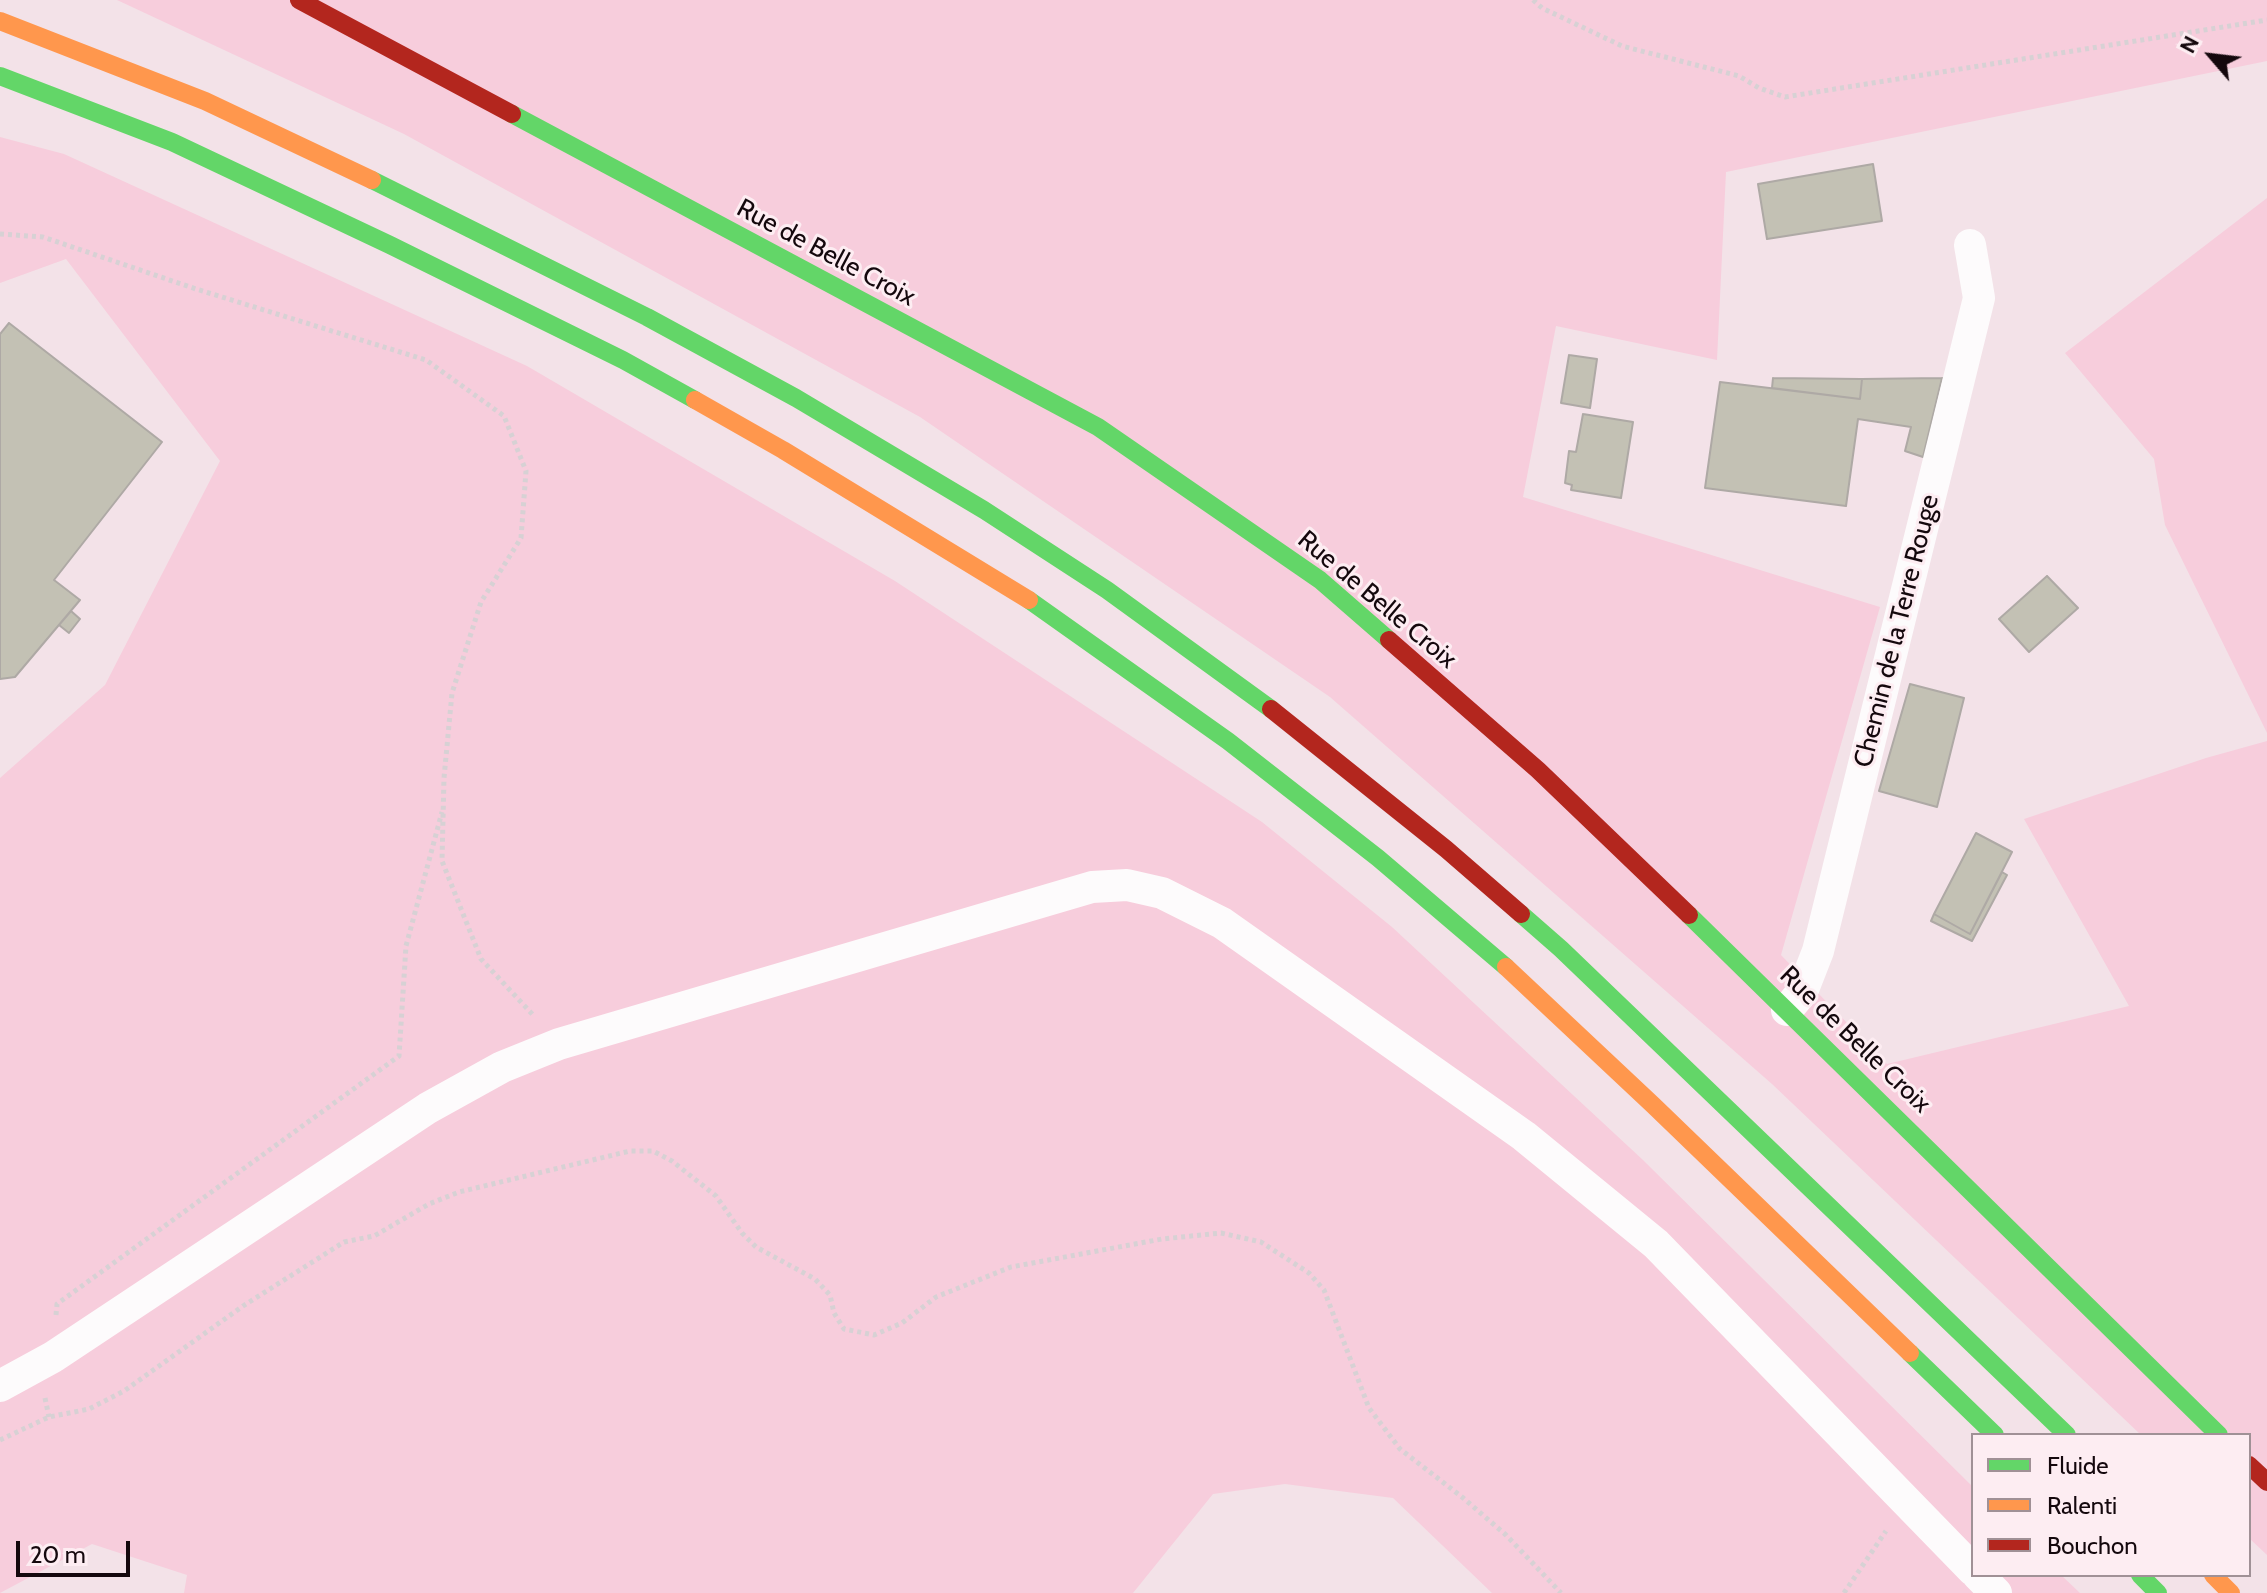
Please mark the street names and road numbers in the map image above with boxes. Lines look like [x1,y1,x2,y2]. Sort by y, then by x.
street label: Rue de Belle Croix [731,193,921,313]
street label: Chemin de la Terre Rouge [1848,491,1946,771]
street label: Rue de Belle Croix [1291,525,1463,675]
street label: Rue de Belle Croix [1773,960,1937,1120]

